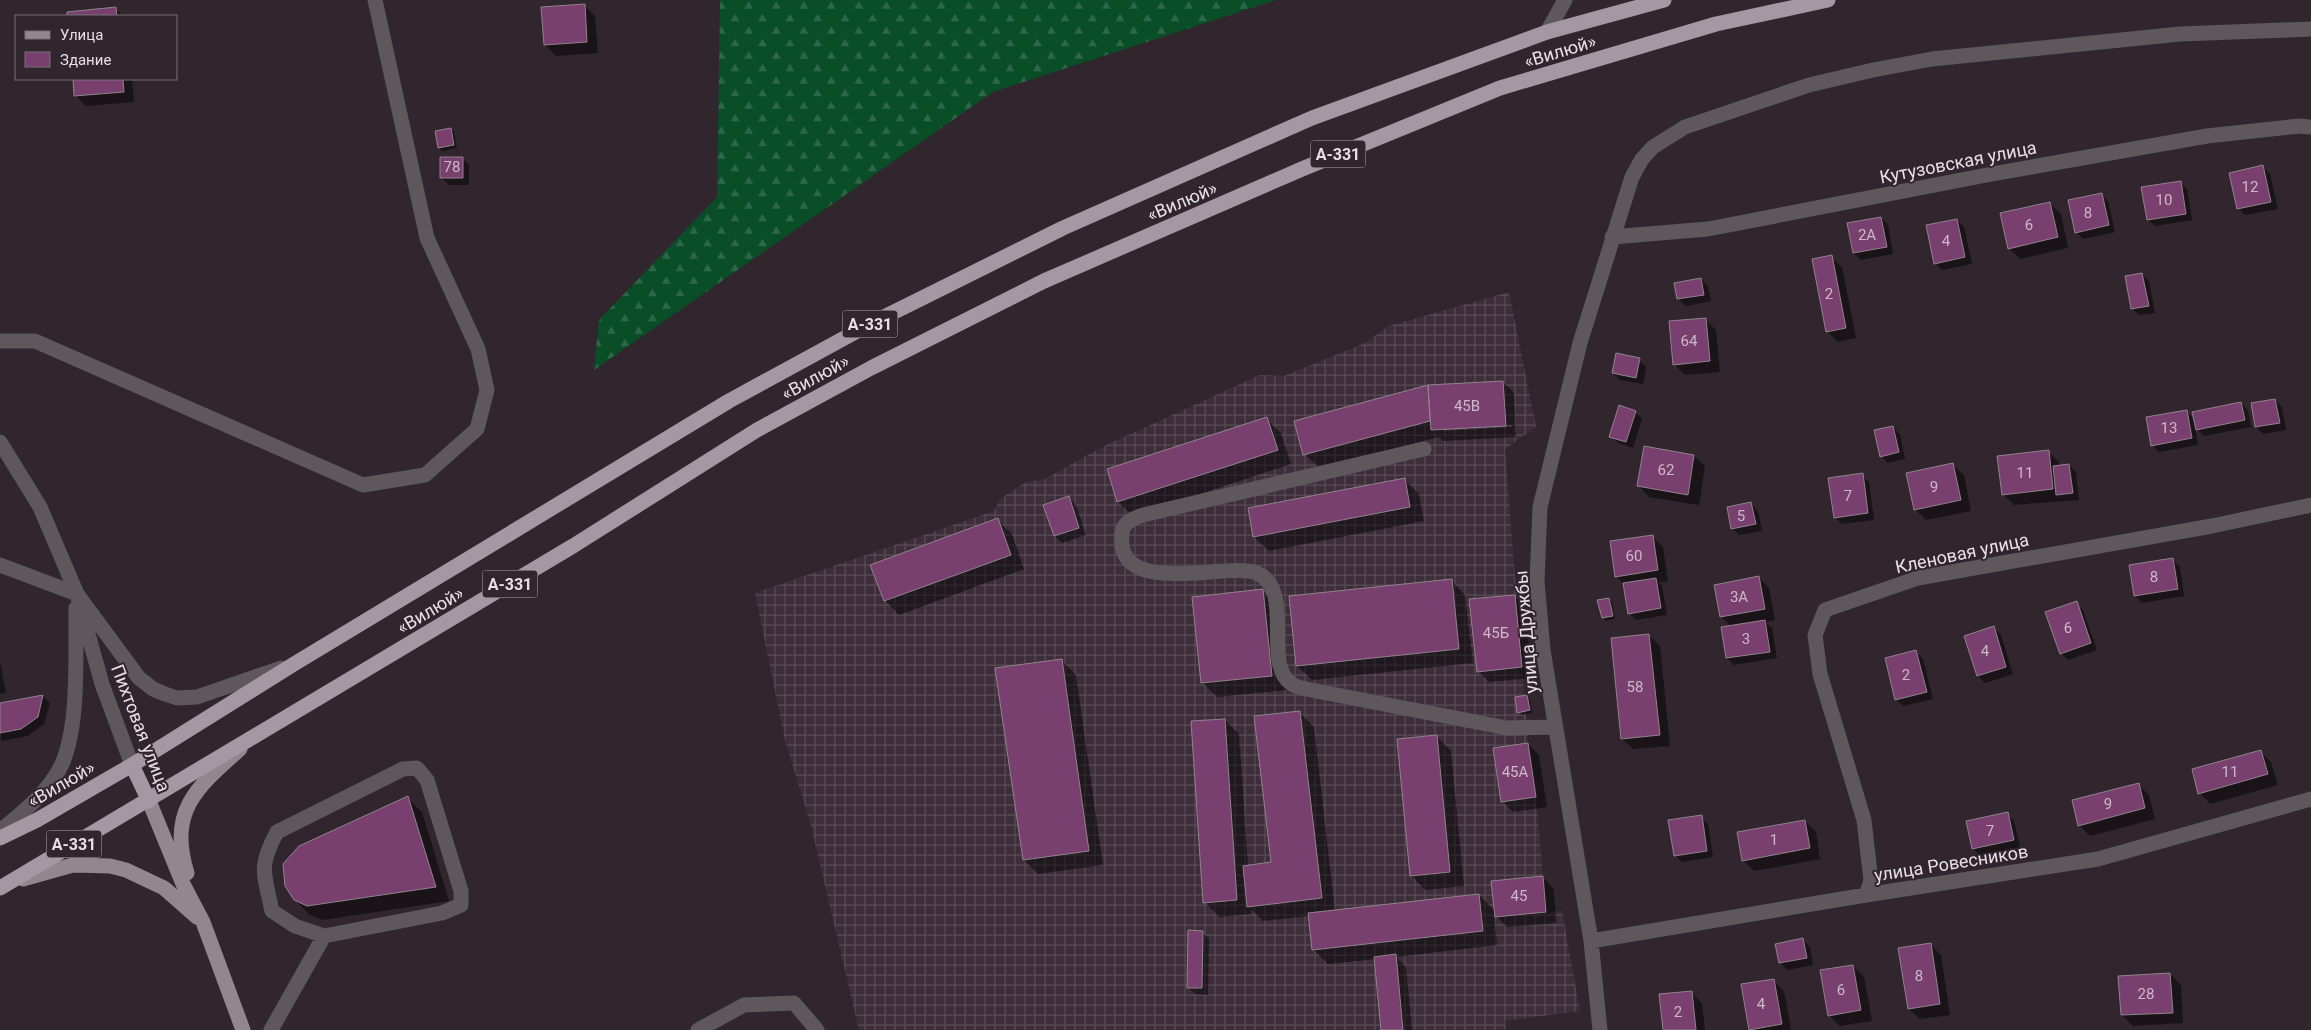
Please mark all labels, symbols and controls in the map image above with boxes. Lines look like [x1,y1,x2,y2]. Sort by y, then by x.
legend [15,15,178,80]
text: Улица [60,26,103,44]
street label: «Вилюй» [1522,30,1598,72]
text: Здание [60,51,111,69]
street label: Кутузовская улица [1878,136,2038,188]
road number: А-331 [1310,140,1366,168]
house number: 78 [444,158,460,176]
street label: «Вилюй» [1144,177,1220,225]
house number: 12 [2242,178,2258,196]
house number: 10 [2156,191,2172,209]
house number: 8 [2084,204,2092,222]
house number: 6 [2025,216,2033,234]
house number: 2А [1858,226,1876,244]
house number: 4 [1942,232,1951,250]
house number: 2 [1825,285,1833,303]
road number: А-331 [842,310,898,338]
house number: 64 [1681,332,1698,350]
street label: «Вилюй» [778,350,852,404]
house number: 45В [1454,397,1480,415]
house number: 13 [2161,419,2177,437]
house number: 62 [1658,461,1674,479]
house number: 11 [2017,464,2033,482]
house number: 9 [1930,478,1938,496]
house number: 7 [1844,487,1852,505]
house number: 5 [1737,507,1745,525]
street label: Кленовая улица [1893,529,2031,577]
house number: 60 [1626,547,1642,565]
house number: 8 [2150,568,2158,586]
street label: улица Дружбы [1510,569,1542,695]
road number: А-331 [482,570,538,598]
street label: «Вилюй» [393,582,467,638]
house number: 3А [1730,588,1748,606]
house number: 6 [2064,619,2072,637]
house number: 45Б [1483,624,1509,642]
house number: 3 [1742,630,1750,648]
house number: 4 [1981,642,1990,660]
street label: Пихтовая улица [107,661,175,795]
house number: 2 [1902,666,1910,684]
house number: 58 [1627,678,1643,696]
street label: «Вилюй» [24,756,98,812]
house number: 45А [1502,763,1529,781]
house number: 11 [2222,763,2238,781]
house number: 9 [2104,795,2112,813]
house number: 7 [1986,822,1994,840]
road number: А-331 [46,831,102,858]
house number: 1 [1770,831,1778,849]
street label: улица Ровесников [1873,840,2029,886]
house number: 45 [1511,887,1527,905]
house number: 8 [1915,967,1923,985]
house number: 6 [1837,981,1845,999]
house number: 28 [2138,985,2154,1003]
house number: 4 [1757,995,1766,1013]
house number: 2 [1674,1003,1682,1021]

